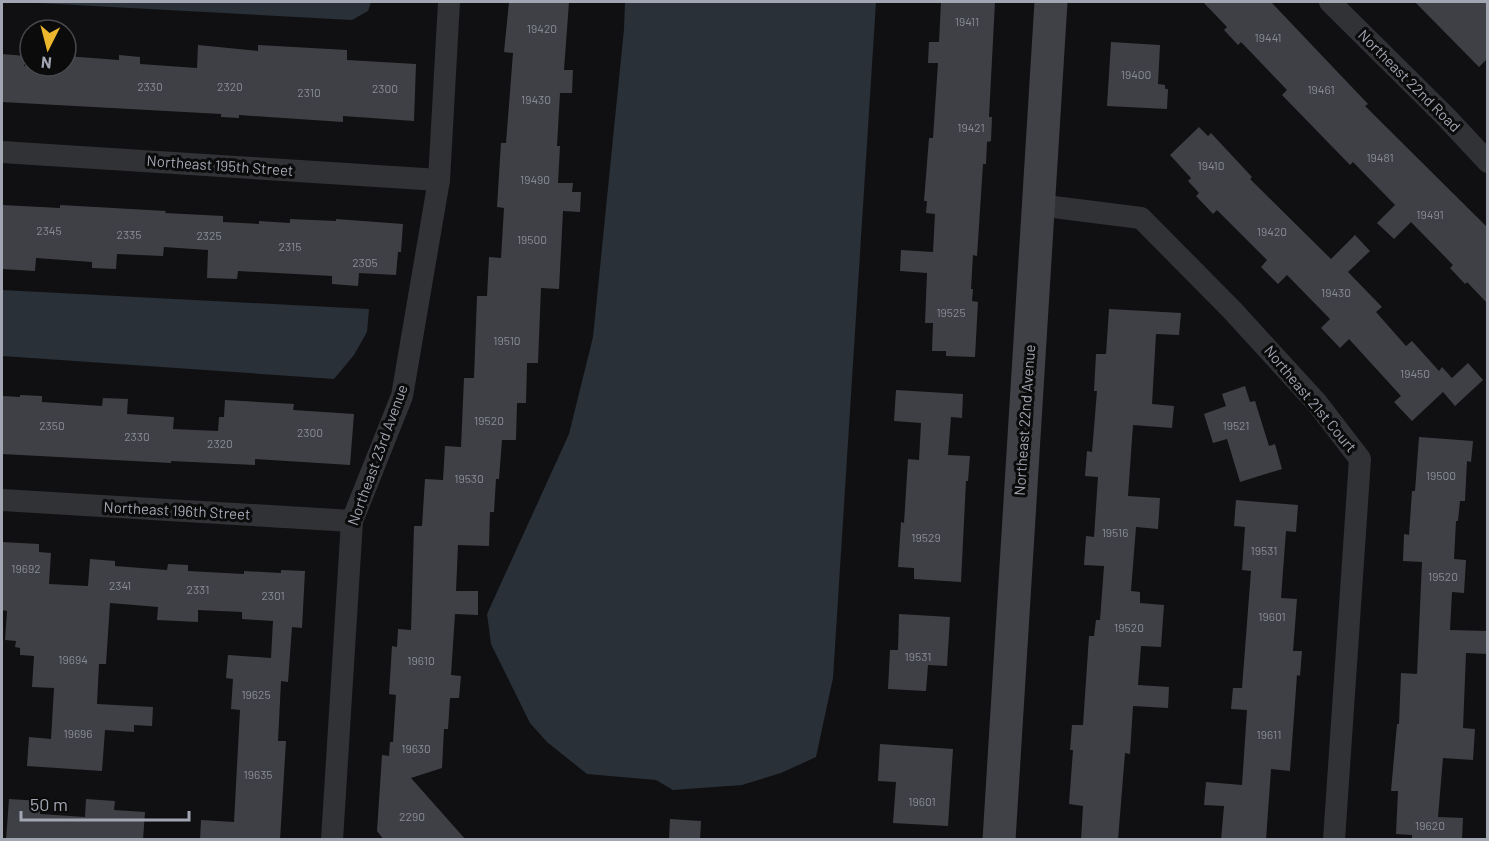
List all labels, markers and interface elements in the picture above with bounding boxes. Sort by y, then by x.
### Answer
house number: 19411 [955,14,979,28]
north arrow [18,18,78,78]
house number: 19420 [527,21,557,35]
street label: Northeast 22nd Road [1355,25,1465,135]
house number: 19441 [1255,30,1281,44]
text: N [40,53,53,73]
house number: 19400 [1121,67,1151,81]
house number: 2330 [137,79,163,93]
house number: 2320 [217,79,243,93]
house number: 2300 [372,81,398,95]
house number: 19461 [1307,82,1335,96]
house number: 2310 [297,85,321,99]
house number: 19430 [521,92,551,106]
house number: 19421 [957,120,985,134]
house number: 19481 [1366,150,1394,164]
street label: Northeast 195th Street [146,151,294,179]
house number: 19410 [1198,158,1224,172]
house number: 19490 [520,172,550,186]
house number: 19491 [1416,207,1444,221]
house number: 2345 [36,223,62,237]
house number: 19420 [1257,224,1287,238]
house number: 2335 [117,227,141,241]
house number: 2325 [196,228,222,242]
house number: 19500 [517,232,547,246]
house number: 2315 [279,239,301,253]
house number: 2305 [352,255,378,269]
house number: 19430 [1321,285,1351,299]
house number: 19525 [936,305,966,319]
house number: 19510 [493,333,521,347]
street label: Northeast 21st Court [1261,341,1361,455]
street label: Northeast 22nd Avenue [1010,344,1038,496]
house number: 19450 [1400,366,1430,380]
street label: Northeast 23rd Avenue [343,382,411,528]
house number: 19520 [474,413,504,427]
house number: 2350 [39,418,65,432]
house number: 19521 [1222,418,1250,432]
house number: 2300 [297,425,323,439]
house number: 2330 [124,429,150,443]
house number: 2320 [207,436,233,450]
house number: 19500 [1426,468,1456,482]
house number: 19530 [454,471,484,485]
street label: Northeast 196th Street [103,497,251,523]
house number: 19516 [1102,525,1128,539]
house number: 19529 [911,530,941,544]
house number: 19531 [1251,543,1277,557]
house number: 19692 [11,561,41,575]
house number: 19520 [1428,569,1458,583]
house number: 2341 [109,578,131,592]
house number: 2331 [187,582,209,596]
house number: 2301 [261,588,285,602]
house number: 19601 [1258,609,1286,623]
house number: 19520 [1114,620,1144,634]
house number: 19531 [905,649,931,663]
house number: 19694 [58,652,88,666]
house number: 19610 [407,653,435,667]
house number: 19625 [241,687,271,701]
house number: 19696 [63,726,93,740]
house number: 19611 [1257,727,1281,741]
house number: 19630 [401,741,431,755]
house number: 19635 [244,767,272,781]
scale bar [21,784,189,822]
text: 50 m [30,793,68,815]
house number: 19601 [908,794,936,808]
house number: 2290 [399,809,425,823]
house number: 19620 [1415,818,1445,832]

